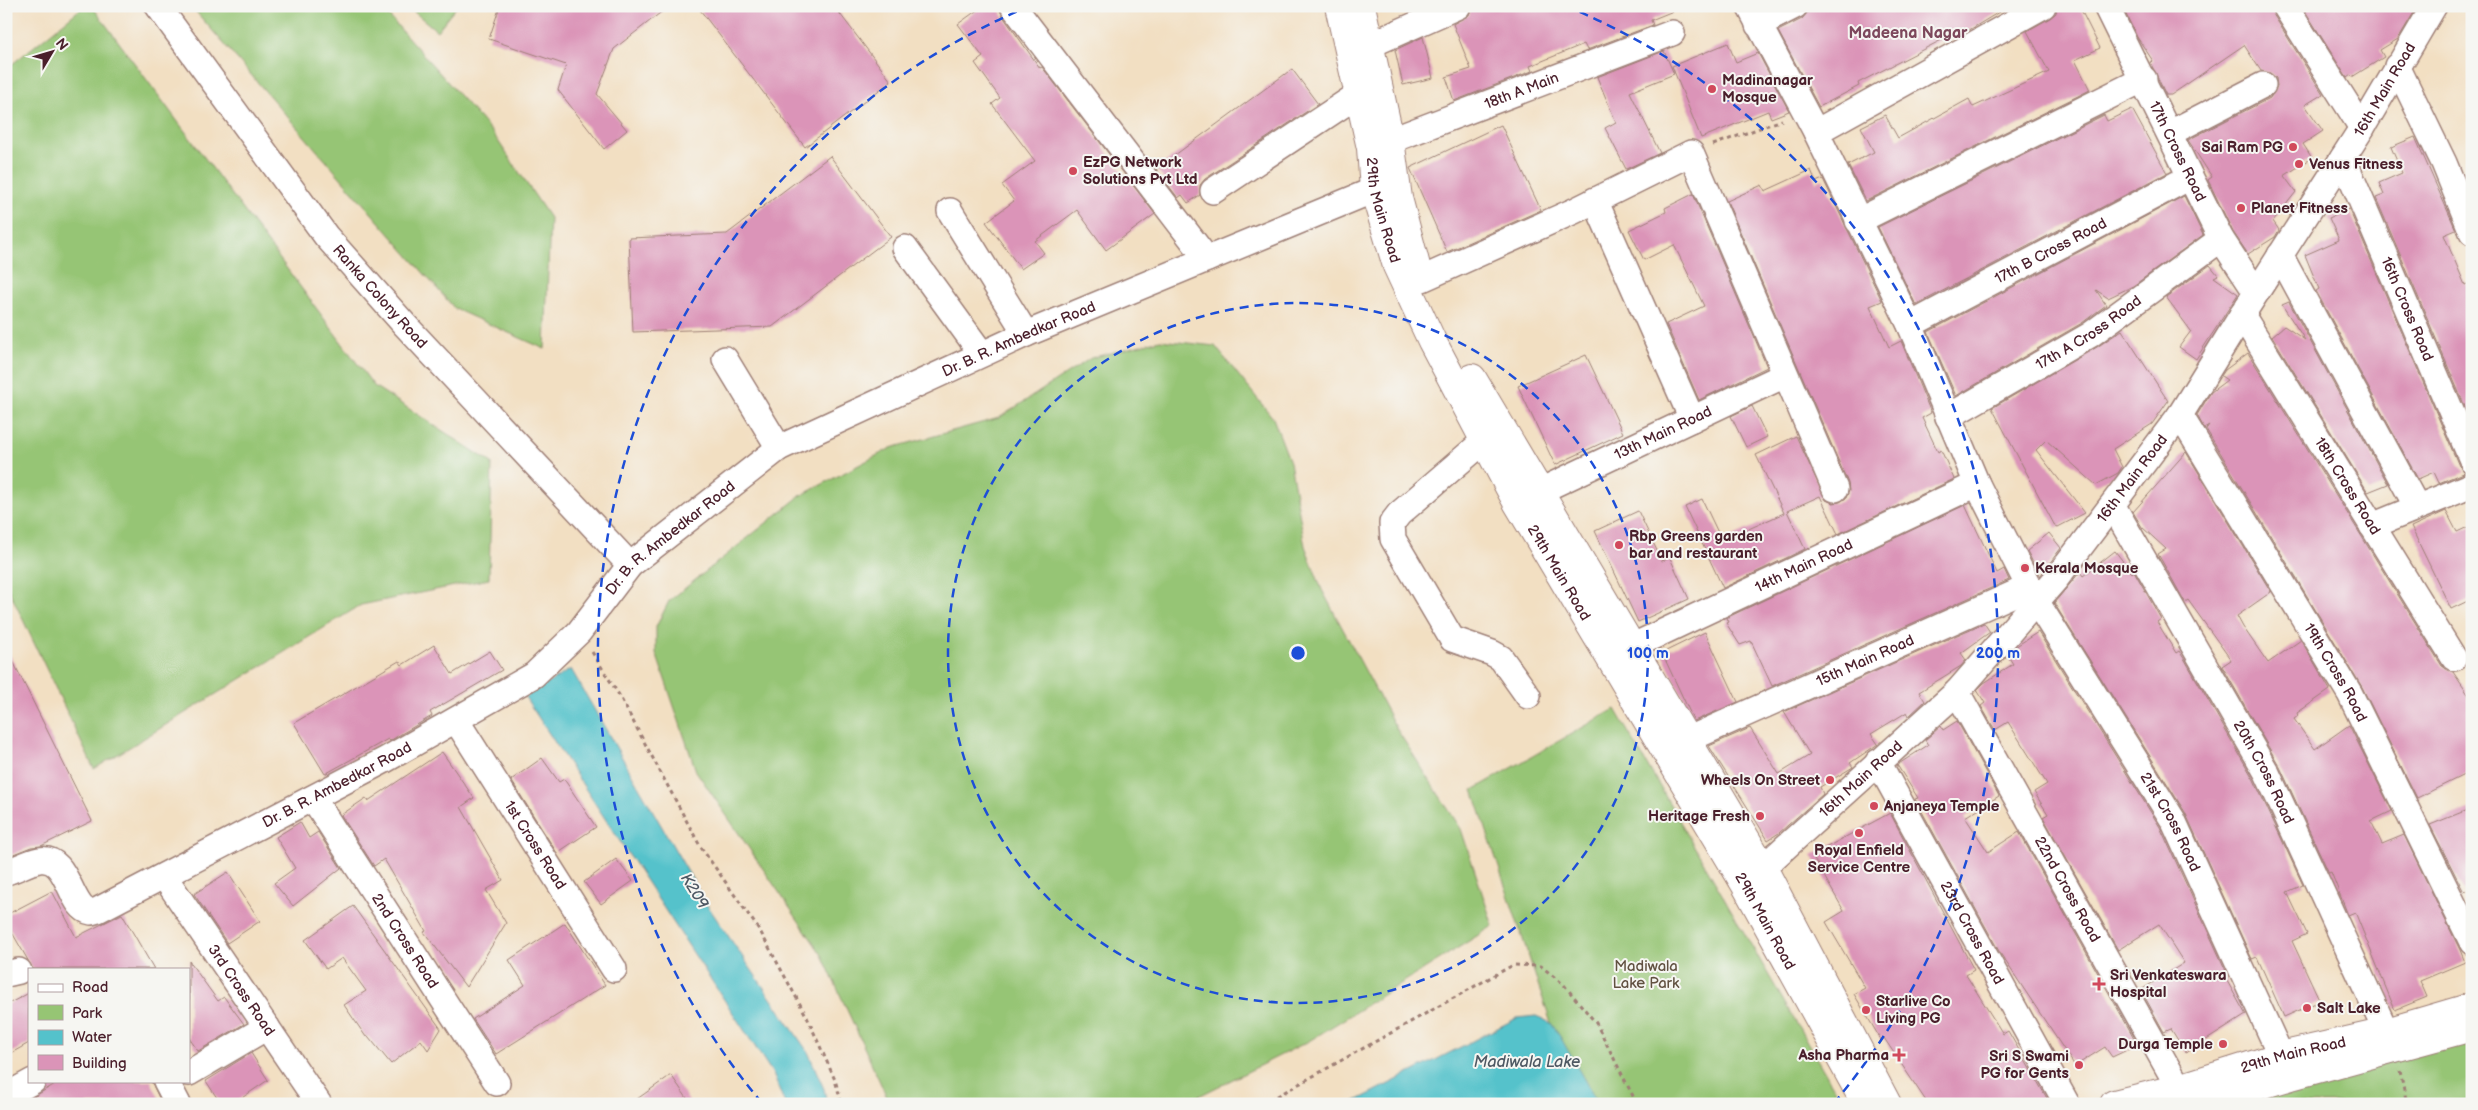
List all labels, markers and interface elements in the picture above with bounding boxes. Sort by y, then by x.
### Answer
district label: Madeena Nagar [1849,24,1968,43]
north arrow [28,28,78,78]
text: N [52,35,72,54]
street label: 16th Main Road [2349,39,2420,140]
street label: 18th A Main [1481,68,1561,113]
place label: Madinanagar Mosque [1722,71,1814,107]
marker: Madinanagar Mosque [1706,83,1718,95]
street label: 17th Cross Road [2145,98,2211,205]
place label: Sai Ram PG [2201,138,2283,157]
marker: Sai Ram PG [2287,141,2299,153]
place label: EzPG Network Solutions Pvt Ltd [1083,153,1198,189]
place label: Venus Fitness [2309,155,2403,174]
street label: 29th Main Road [1362,157,1405,265]
marker: Venus Fitness [2293,158,2305,170]
marker: EzPG Network Solutions Pvt Ltd [1067,165,1079,177]
place label: Planet Fitness [2251,199,2348,218]
marker: Planet Fitness [2235,202,2247,214]
street label: 17th B Cross Road [1991,213,2110,288]
street label: Ranka Colony Road [329,241,432,352]
street label: 16th Cross Road [2377,254,2438,364]
street label: 17th A Cross Road [2032,291,2145,374]
street label: Dr. B. R. Ambedkar Road [939,297,1098,381]
street label: 13th Main Road [1611,402,1715,464]
street label: 16th Main Road [2093,431,2171,526]
street label: 18th Cross Road [2310,434,2385,538]
street label: Dr. B. R. Ambedkar Road [601,477,739,599]
street label: 29th Main Road [1523,521,1595,624]
place label: Rbp Greens garden bar and restaurant [1629,527,1763,563]
street label: 14th Main Road [1752,534,1856,597]
marker: Rbp Greens garden bar and restaurant [1613,539,1625,551]
place label: Kerala Mosque [2035,559,2139,578]
marker: Kerala Mosque [2019,562,2031,574]
street label: 19th Cross Road [2300,620,2372,725]
street label: 15th Main Road [1813,630,1917,691]
centre of rings [1289,644,1307,662]
text: 100 m [1627,644,1669,663]
text: 200 m [1976,644,2020,663]
street label: 20th Cross Road [2229,717,2299,827]
street label: Dr. B. R. Ambedkar Road [259,737,415,832]
street label: 16th Main Road [1815,737,1906,822]
street label: 21st Cross Road [2136,769,2205,874]
place label: Wheels On Street [1701,771,1820,790]
marker: Wheels On Street [1824,774,1836,786]
street label: 1st Cross Road [500,797,571,893]
place label: Anjaneya Temple [1883,797,2000,816]
marker: Anjaneya Temple [1868,800,1880,812]
place label: Heritage Fresh [1648,807,1750,826]
marker: Heritage Fresh [1754,810,1766,822]
marker: Royal Enfield Service Centre [1853,827,1865,839]
street label: 22nd Cross Road [2030,833,2105,945]
place label: Royal Enfield Service Centre [1808,841,1911,877]
street label: 29th Main Road [1731,869,1800,973]
water label: K209 [676,870,713,913]
street label: 23rd Cross Road [1936,878,2008,988]
street label: 2nd Cross Road [368,890,443,992]
street label: 3rd Cross Road [204,941,279,1040]
park label: Madiwala Lake Park [1613,957,1680,993]
place label: Sri Venkateswara Hospital [2110,966,2227,1002]
legend [28,968,190,1082]
marker: Sri Venkateswara Hospital [2092,977,2106,991]
text: Road [72,978,108,997]
place label: Starlive Co Living PG [1876,992,1951,1028]
place label: Salt Lake [2317,999,2381,1018]
marker: Salt Lake [2301,1002,2313,1014]
text: Park [72,1004,103,1023]
marker: Starlive Co Living PG [1860,1004,1872,1016]
text: Water [72,1028,112,1047]
street label: 29th Main Road [2238,1032,2348,1078]
place label: Durga Temple [2118,1035,2213,1054]
marker: Durga Temple [2217,1038,2229,1050]
place label: Asha Pharma [1798,1046,1889,1065]
place label: Sri S Swami PG for Gents [1980,1047,2069,1083]
marker: Asha Pharma [1893,1049,1905,1061]
water label: Madiwala Lake [1474,1053,1580,1072]
text: Building [72,1054,127,1073]
marker: Sri S Swami PG for Gents [2073,1059,2085,1071]

